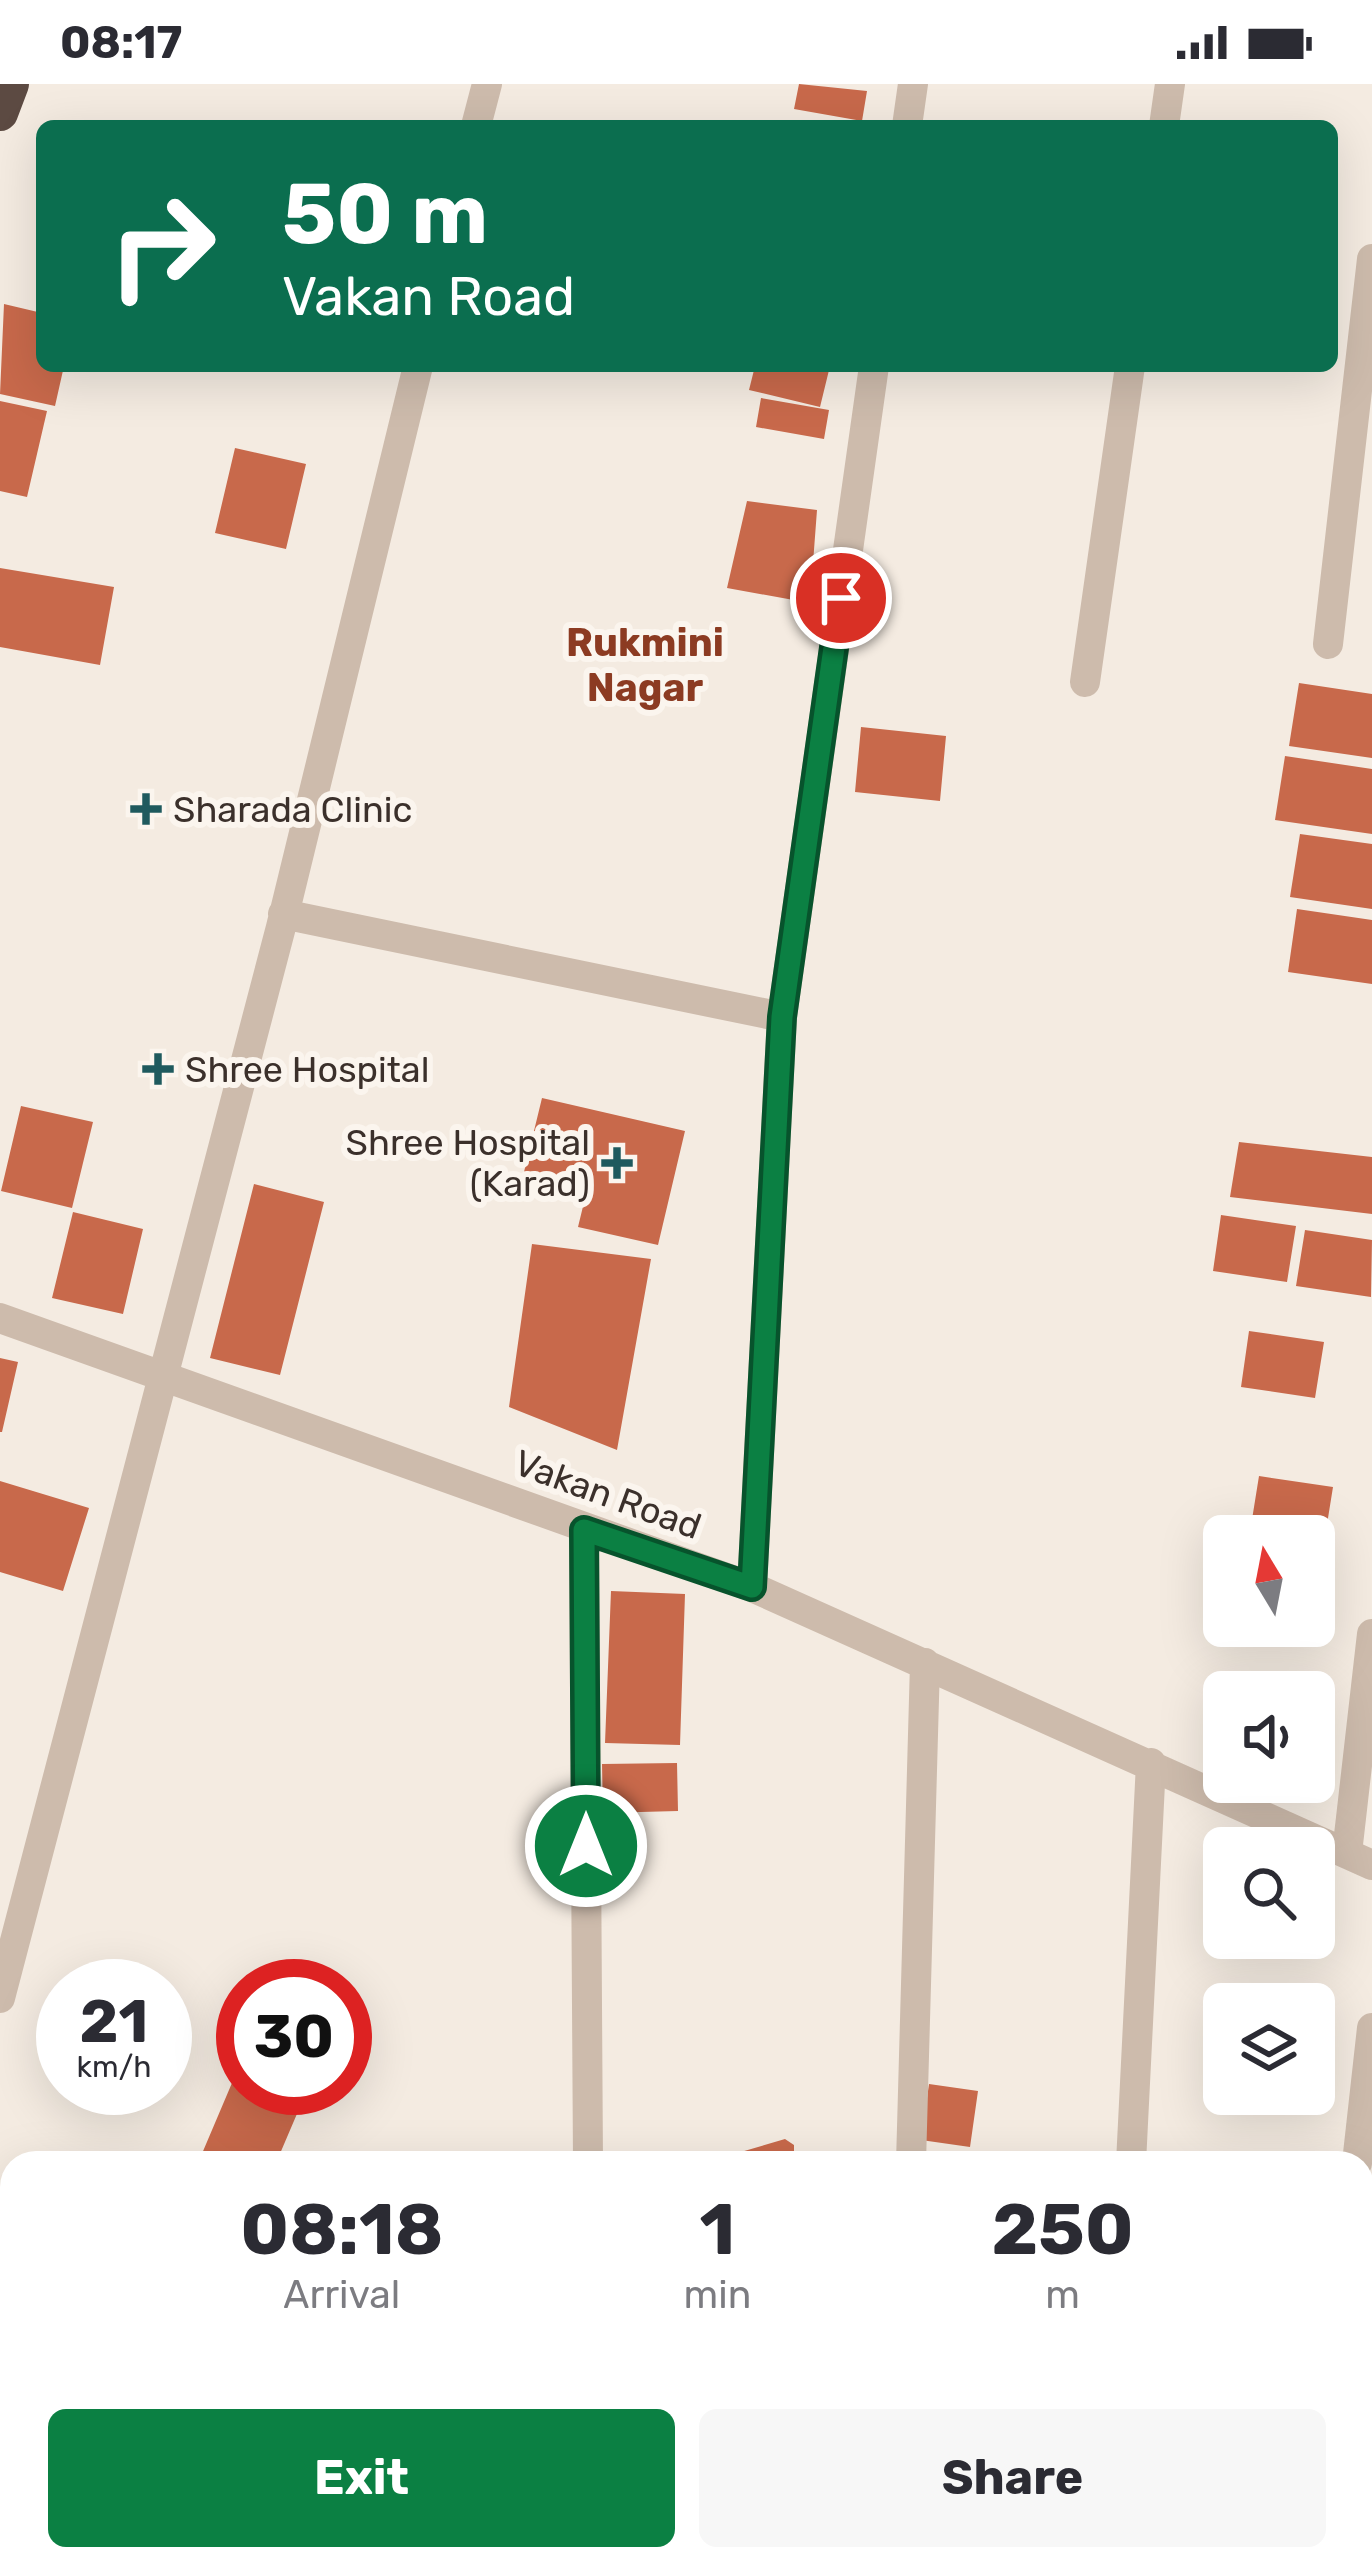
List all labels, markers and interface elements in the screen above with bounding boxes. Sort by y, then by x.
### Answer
text: 08:17 [60,16,182,69]
text: 50 m [282,164,488,264]
icon: right [84,168,240,324]
text: Vakan Road [282,265,575,329]
pin [790,547,892,649]
icon: arrive [808,565,874,631]
district label: Rukmini Nagar [566,620,724,711]
place label: Sharada Clinic [173,788,412,831]
marker: Sharada Clinic [130,793,162,825]
place label: Shree Hospital [185,1048,429,1091]
marker: Shree Hospital [142,1053,174,1085]
place label: Shree Hospital (Karad) [346,1121,590,1205]
marker: Shree Hospital (Karad) [601,1147,633,1179]
street label: Vakan Road [509,1441,707,1548]
north arrow [1203,1515,1335,1647]
map controls [1203,1515,1335,2115]
button: sound [1203,1671,1335,1803]
position arrow [523,1783,649,1909]
button: search [1203,1827,1335,1959]
speed limit sign: 30 [216,1959,372,2115]
button: layers [1203,1983,1335,2115]
text: 21 [80,1986,148,2057]
text: km/h [77,2049,151,2085]
text: 08:18 [240,2187,443,2272]
text: 1 [700,2187,735,2272]
text: 250 [992,2187,1134,2272]
text: Arrival [283,2272,400,2318]
text: min [684,2272,751,2318]
text: m [1045,2272,1080,2318]
button: Exit [48,2409,675,2547]
button: Share [699,2409,1326,2547]

